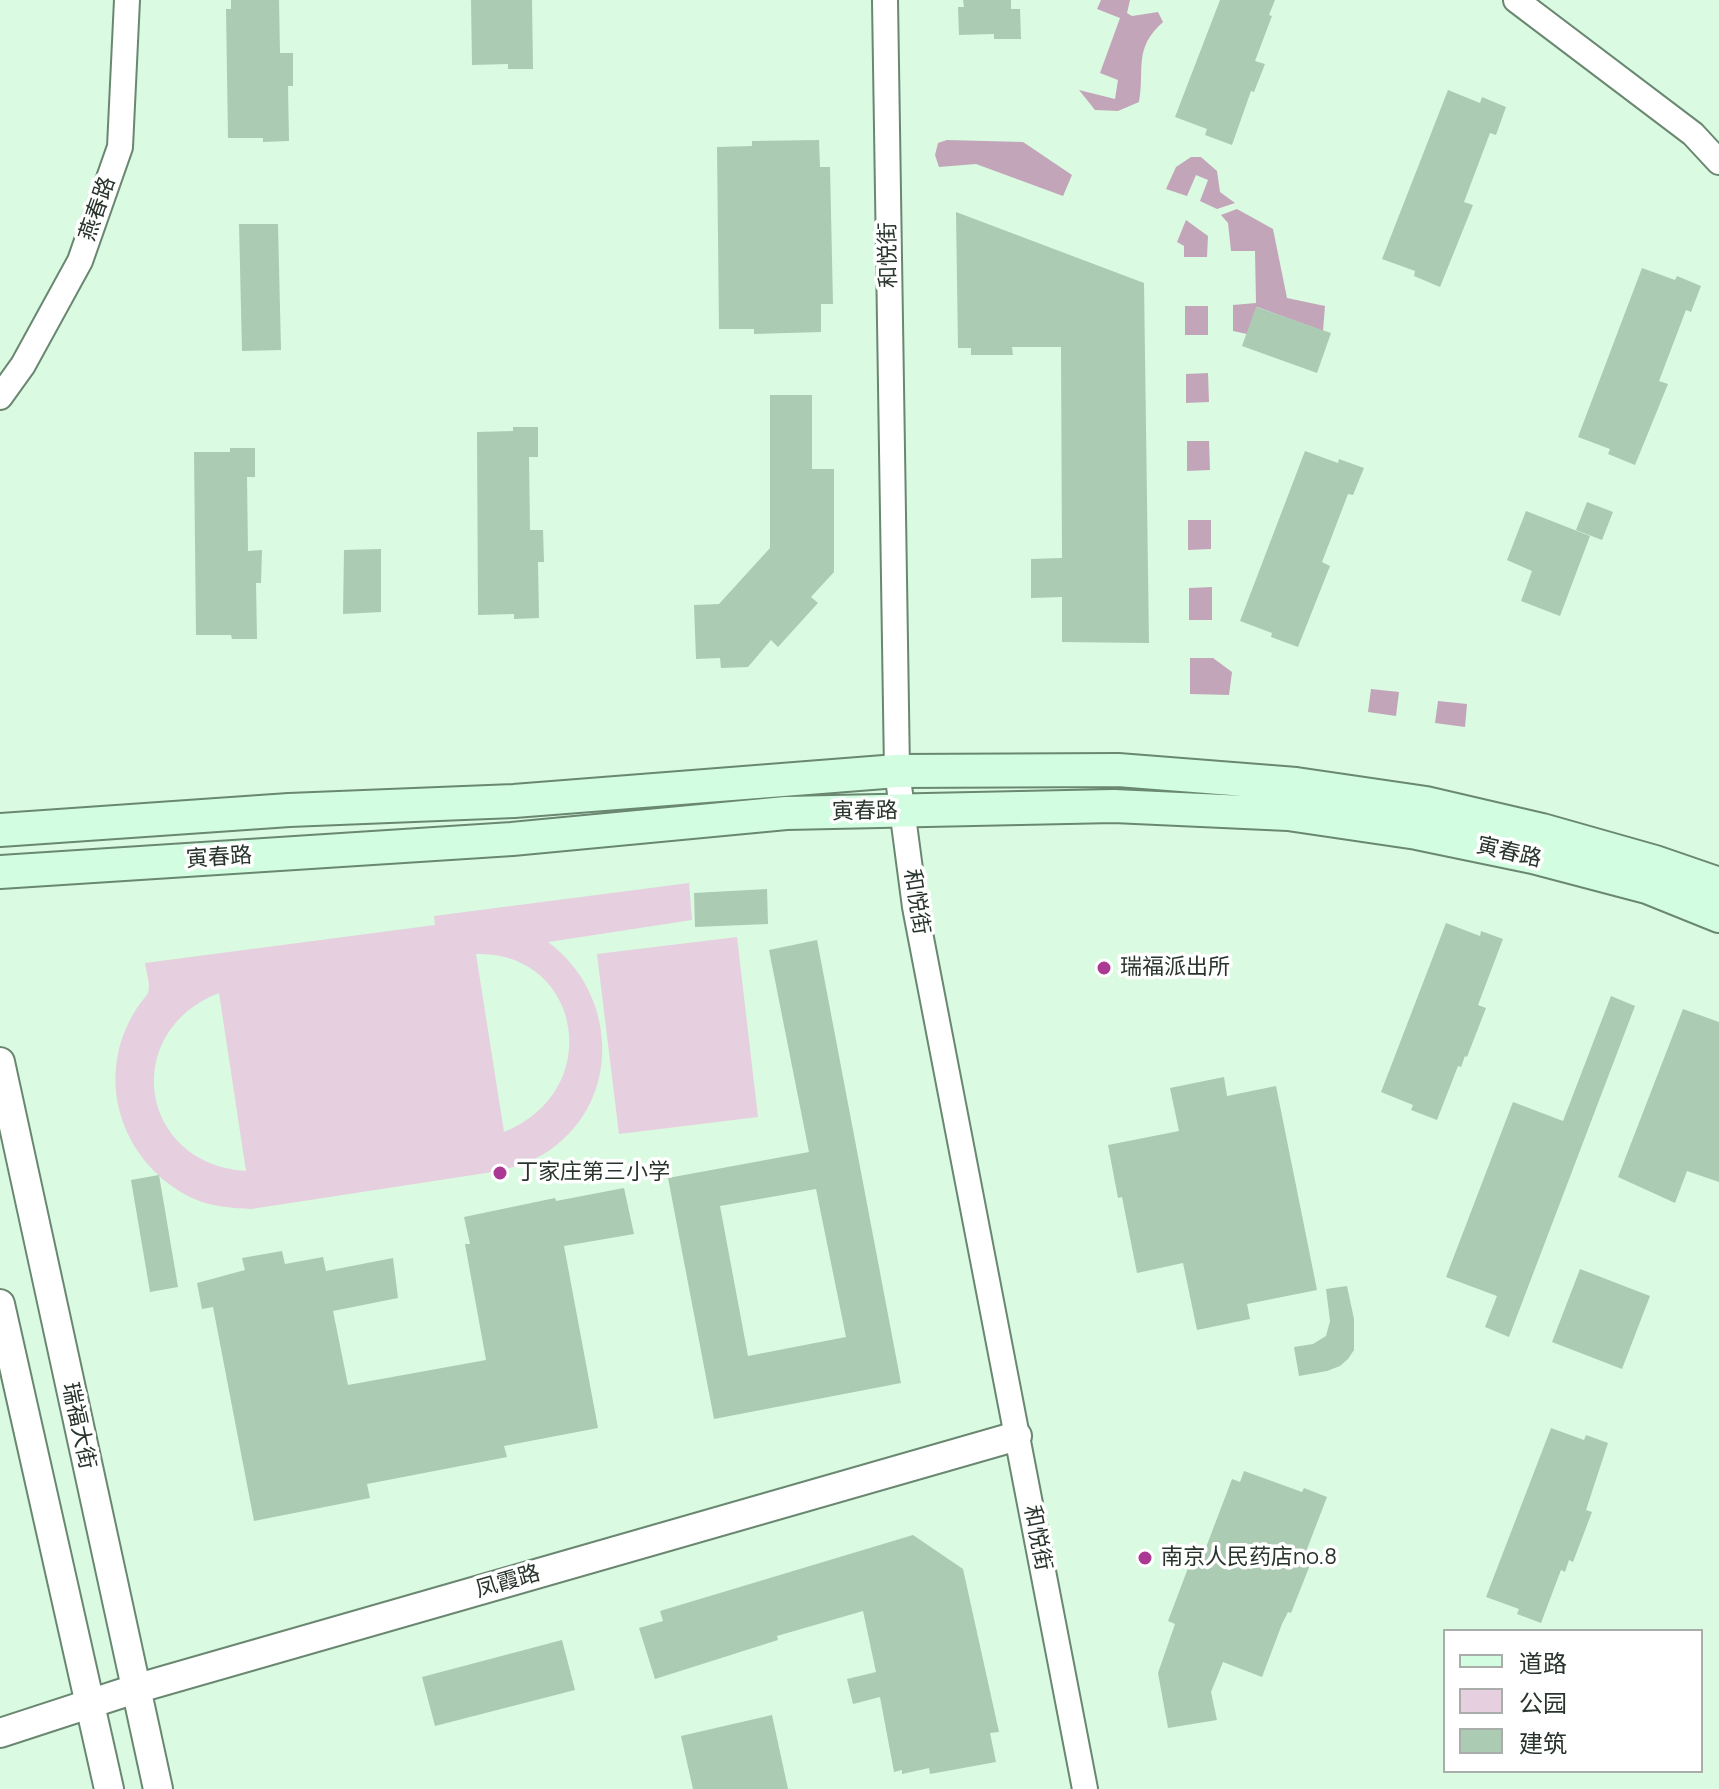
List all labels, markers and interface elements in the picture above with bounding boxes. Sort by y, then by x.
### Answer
street label: 燕春路 [75,174,121,244]
street label: 和悦街 [875,222,903,288]
street label: 寅春路 [832,798,898,826]
street label: 寅春路 [1474,833,1544,873]
street label: 寅春路 [185,843,253,873]
street label: 和悦街 [898,867,934,937]
place label: 瑞福派出所 [1120,955,1230,981]
marker: 瑞福派出所 [1095,959,1113,977]
place label: 丁家庄第三小学 [516,1160,670,1186]
marker: 丁家庄第三小学 [491,1164,509,1182]
street label: 瑞福大街 [56,1380,100,1472]
street label: 和悦街 [1018,1503,1056,1573]
place label: 南京人民药店no.8 [1161,1545,1337,1571]
marker: 南京人民药店no.8 [1136,1549,1154,1567]
street label: 凤霞路 [473,1560,543,1604]
legend [1443,1629,1703,1773]
text: 道路 [1519,1646,1567,1679]
text: 公园 [1519,1686,1567,1719]
text: 建筑 [1519,1726,1567,1759]

